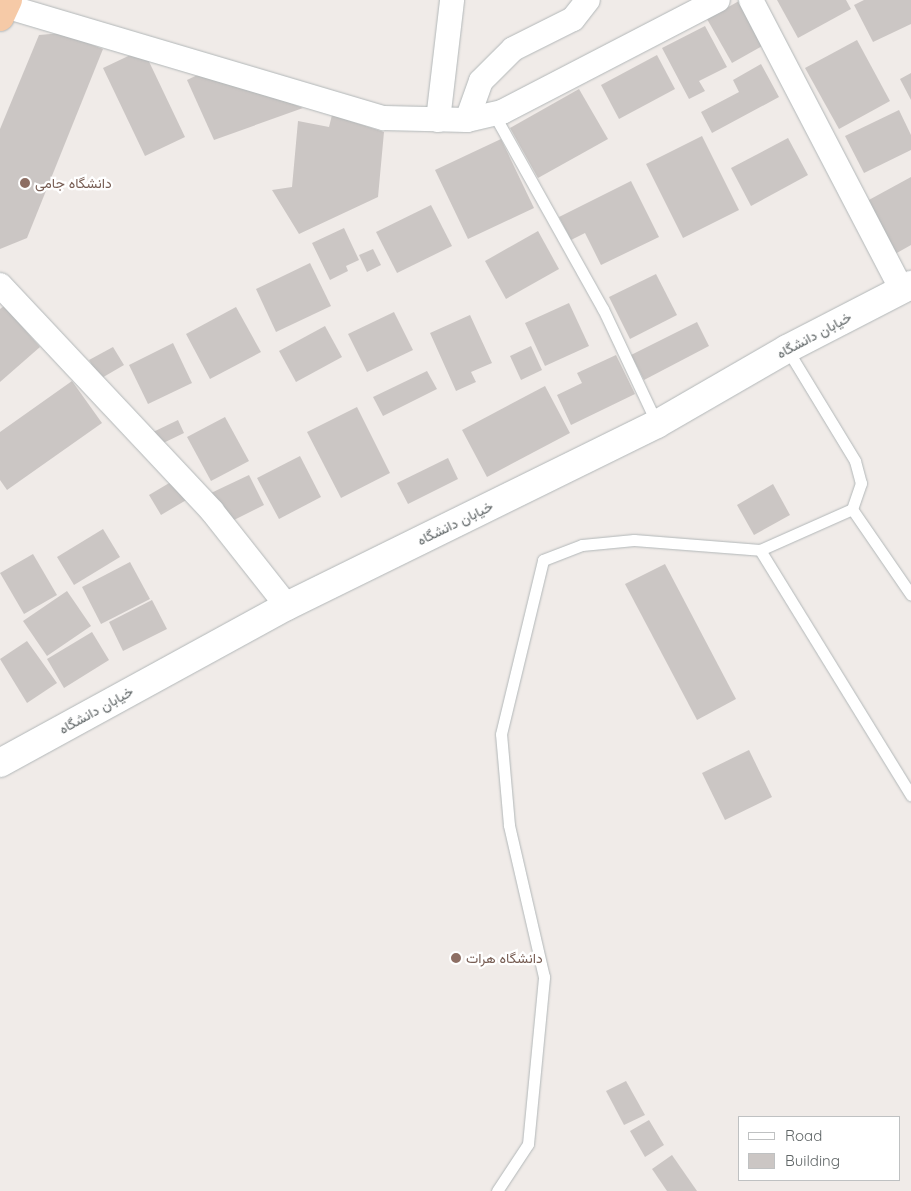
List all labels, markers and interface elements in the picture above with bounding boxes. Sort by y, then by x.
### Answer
place label: دانشگاه جامی [35,175,112,191]
marker: دانشگاه جامی [19,177,31,189]
street label: خیابان دانشگاه [774,308,854,362]
street label: خیابان دانشگاه [414,497,496,549]
street label: خیابان دانشگاه [56,683,136,737]
place label: دانشگاه هرات [466,950,543,966]
marker: دانشگاه هرات [450,952,462,964]
legend [738,1116,901,1181]
text: Road [785,1126,822,1145]
text: Building [785,1151,840,1170]

